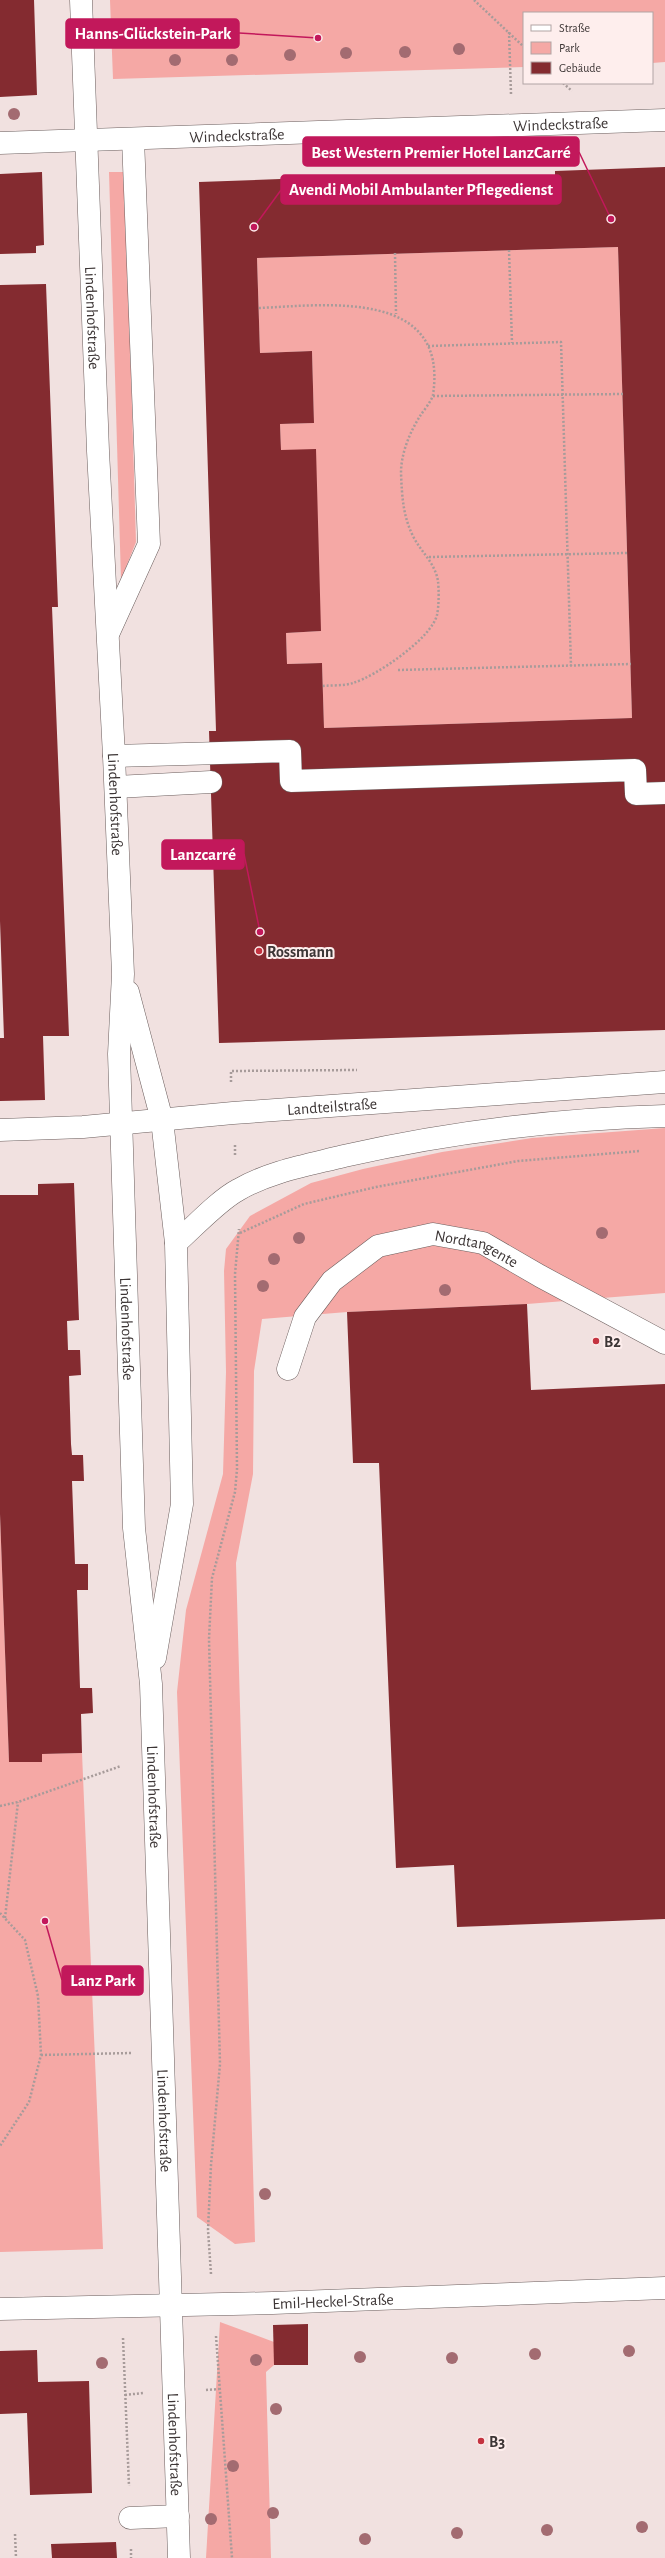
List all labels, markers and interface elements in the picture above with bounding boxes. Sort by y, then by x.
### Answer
legend [523,12,653,84]
callout: Hanns-Glückstein-Park [66,19,239,48]
text: Straße [559,22,590,34]
text: Hanns-Glückstein-Park [75,25,232,42]
text: Park [559,42,580,54]
text: Gebäude [559,62,601,74]
street label: Windeckstraße [513,115,609,134]
street label: Windeckstraße [189,126,285,145]
callout: Best Western Premier Hotel LanzCarré [303,137,579,166]
text: Best Western Premier Hotel LanzCarré [311,144,571,161]
callout: Avendi Mobil Ambulanter Pflegedienst [281,175,561,204]
text: Avendi Mobil Ambulanter Pflegedienst [289,181,553,198]
street label: Lindenhofstraße [82,266,102,370]
street label: Lindenhofstraße [105,752,125,856]
callout: Lanzcarré [162,840,244,869]
text: Lanzcarré [170,846,236,863]
place label: Rossmann [267,944,333,960]
marker: Rossmann [254,946,264,956]
street label: Landteilstraße [287,1096,378,1118]
street label: Nordtangente [434,1227,521,1271]
street label: Lindenhofstraße [117,1277,136,1381]
place label: B2 [604,1334,621,1350]
marker: B2 [591,1336,601,1346]
street label: Lindenhofstraße [144,1745,163,1849]
callout: Lanz Park [62,1966,143,1995]
text: Lanz Park [70,1972,136,1989]
street label: Lindenhofstraße [154,2069,174,2172]
street label: Emil-Heckel-Straße [272,2291,394,2312]
street label: Lindenhofstraße [165,2393,184,2496]
place label: B3 [489,2434,505,2450]
marker: B3 [476,2436,486,2446]

